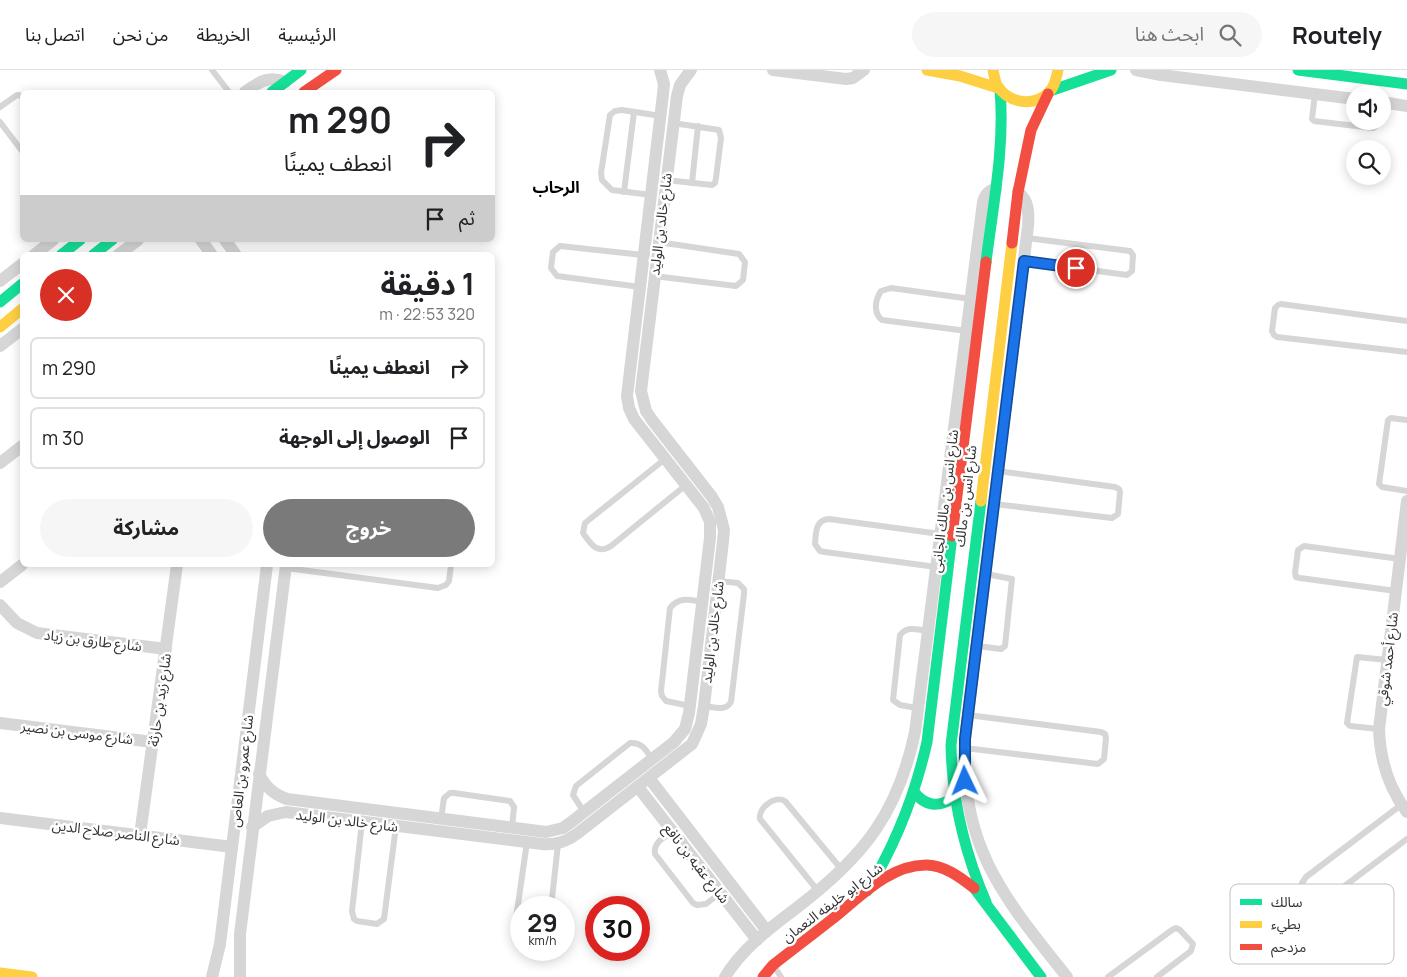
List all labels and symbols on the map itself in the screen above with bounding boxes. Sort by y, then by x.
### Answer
street label: شارع خالد بن الوليد [644,172,678,277]
district label: الرحاب [532,176,580,198]
pin [1055,247,1097,289]
street label: شارع انس بن مالك الجانبى [926,428,964,574]
street label: شارع انس بن مالك [949,444,983,548]
street label: شارع خالد بن الوليد [696,580,730,685]
street label: شارع أحمد شوقي [1372,611,1404,707]
street label: شارع طارق بن زياد [43,625,143,657]
street label: شارع زيد بن حارثة [143,652,177,748]
street label: شارع عمرو بن العاص [225,714,259,829]
street label: شارع موسى بن نصير [19,716,134,750]
position arrow [938,754,990,806]
street label: شارع خالد بن الوليد [294,804,399,838]
street label: شارع الناصر صلاح الدين [51,815,181,851]
street label: شارع عقبه بن نافع [658,819,734,908]
street label: شارع ابو خليفه النعمان [778,858,888,948]
legend [1230,884,1394,964]
text: سالك [1271,892,1303,911]
speed limit sign: 30 [585,896,650,961]
text: بطيء [1271,914,1301,935]
text: مزدحم [1271,937,1306,958]

